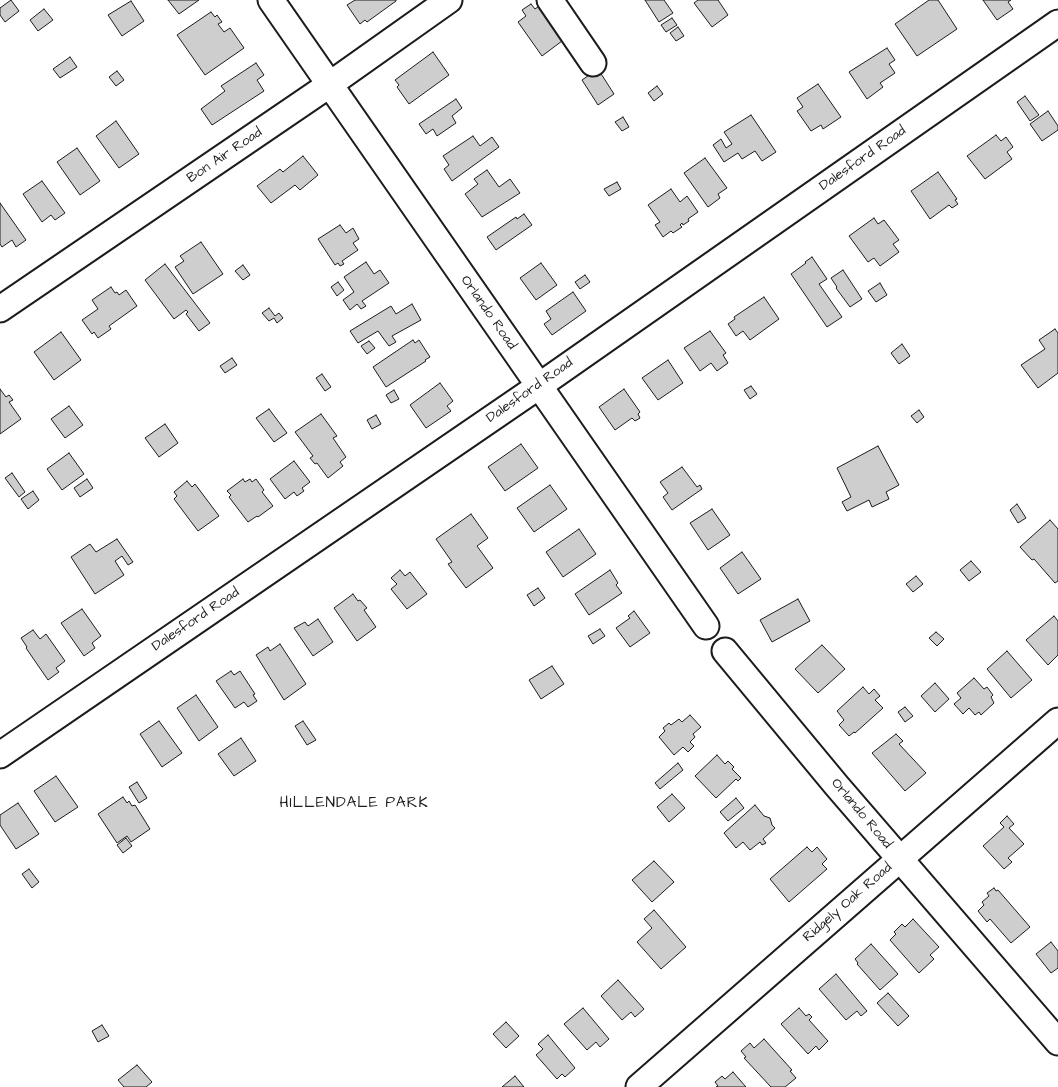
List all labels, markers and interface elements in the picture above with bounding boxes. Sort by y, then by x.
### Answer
street label: Dalesford Road [816,123,910,195]
street label: Bon Air Road [184,125,266,187]
street label: Orlando Road [456,273,520,353]
street label: Dalesford Road [483,355,577,427]
street label: Dalesford Road [149,585,243,655]
street label: Orlando Road [827,776,895,852]
district label: HILLENDALE PARK [278,795,430,813]
street label: Ridgely Oak Road [800,860,896,946]

